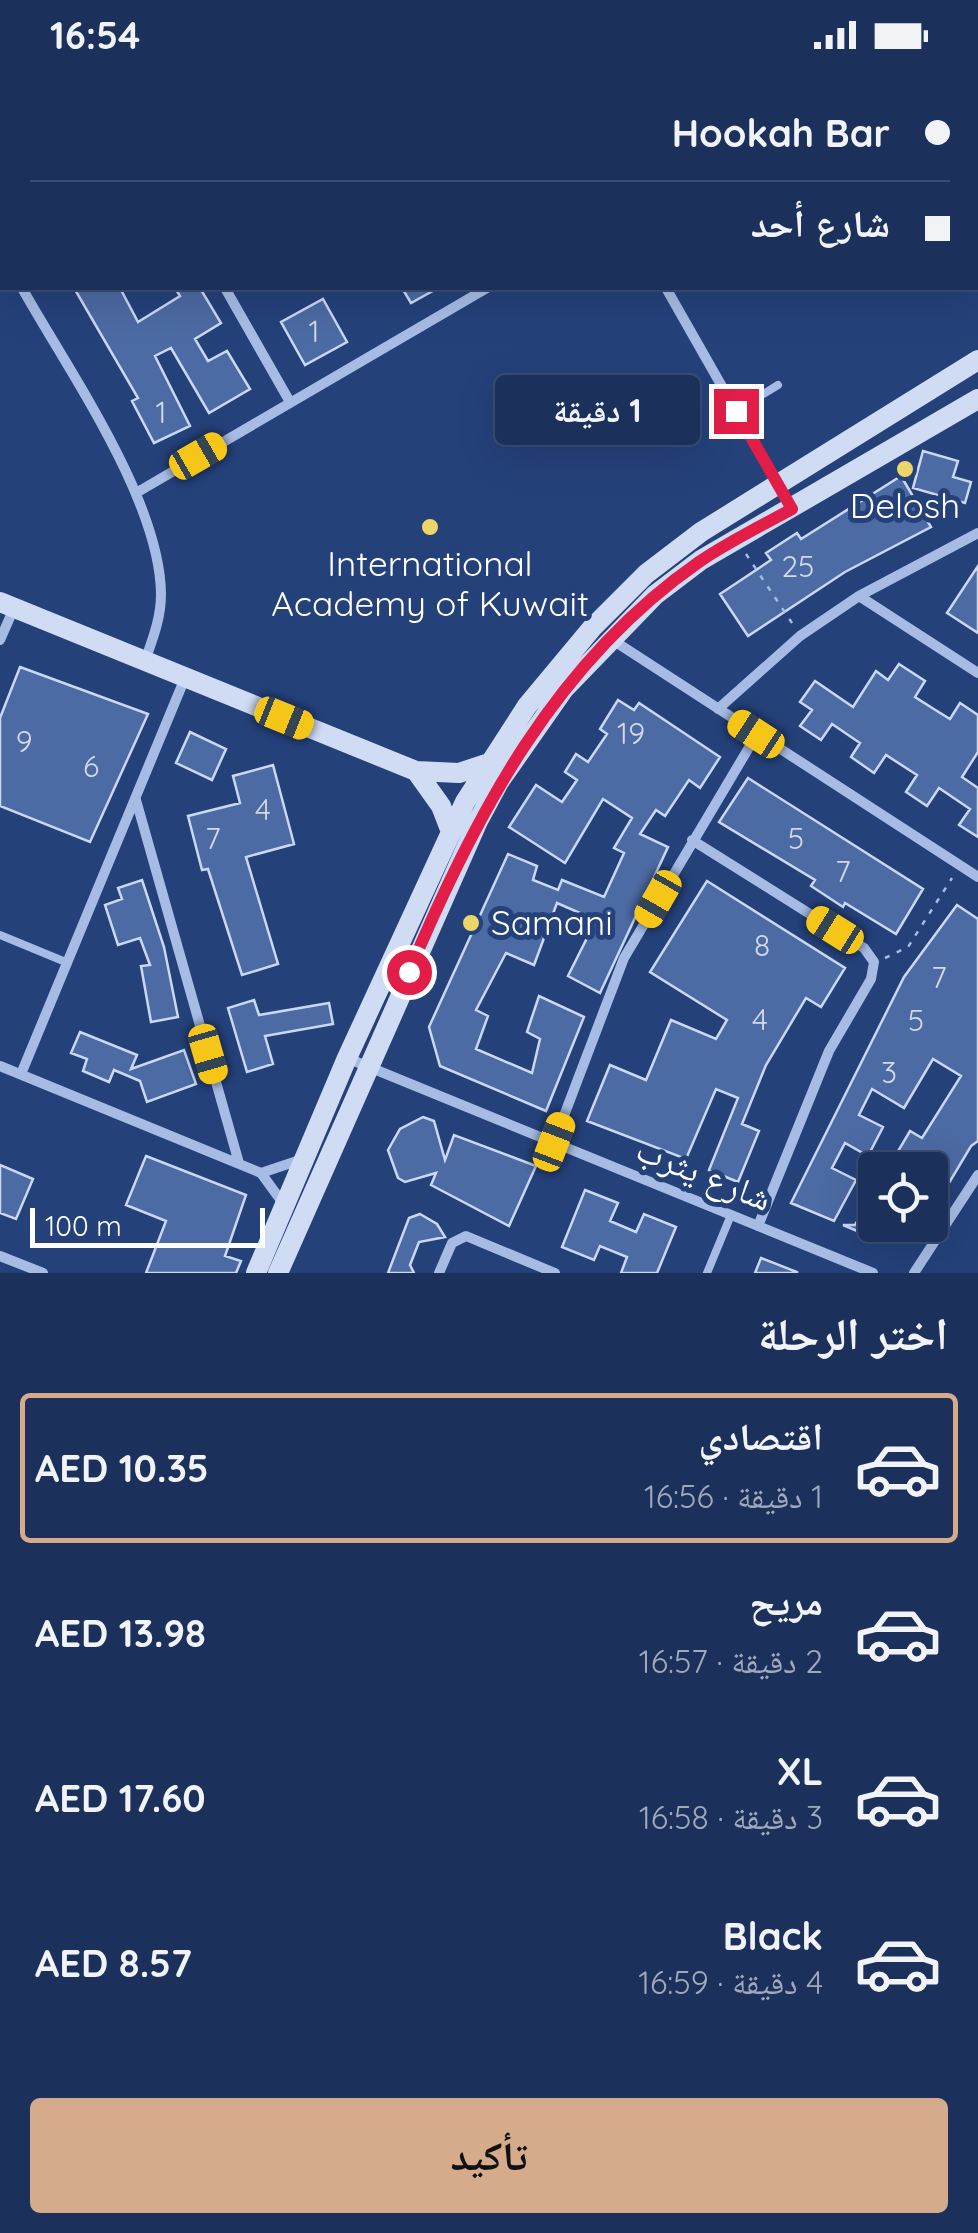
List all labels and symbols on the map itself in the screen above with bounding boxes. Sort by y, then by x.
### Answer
house number: 1 [308,312,320,350]
callout: 1 دقيقة [496,376,701,446]
route end [714,389,759,434]
house number: 1 [155,393,167,431]
car [165,428,231,484]
marker: Delosh [894,458,916,480]
place label: Delosh [850,483,960,527]
marker: International Academy of Kuwait [419,516,441,538]
place label: International Academy of Kuwait [271,541,589,625]
house number: 25 [782,547,814,585]
car [251,693,317,743]
car [723,705,789,763]
house number: 19 [617,714,645,752]
house number: 9 [16,722,32,760]
house number: 6 [83,747,99,785]
house number: 4 [255,790,271,828]
house number: 7 [205,819,221,857]
house number: 5 [788,819,804,857]
house number: 7 [835,852,851,890]
car [630,866,686,932]
place label: Samani [491,900,613,944]
car [802,901,868,959]
marker: Samani [460,912,482,934]
house number: 8 [754,926,770,964]
route start [387,950,432,995]
house number: 7 [931,958,947,996]
house number: 4 [752,1000,768,1038]
house number: 5 [908,1001,924,1039]
car [185,1021,231,1087]
house number: 3 [881,1053,897,1091]
car [529,1109,579,1175]
street label: شارع يثرب [630,1126,778,1221]
scale bar [30,1203,265,1248]

